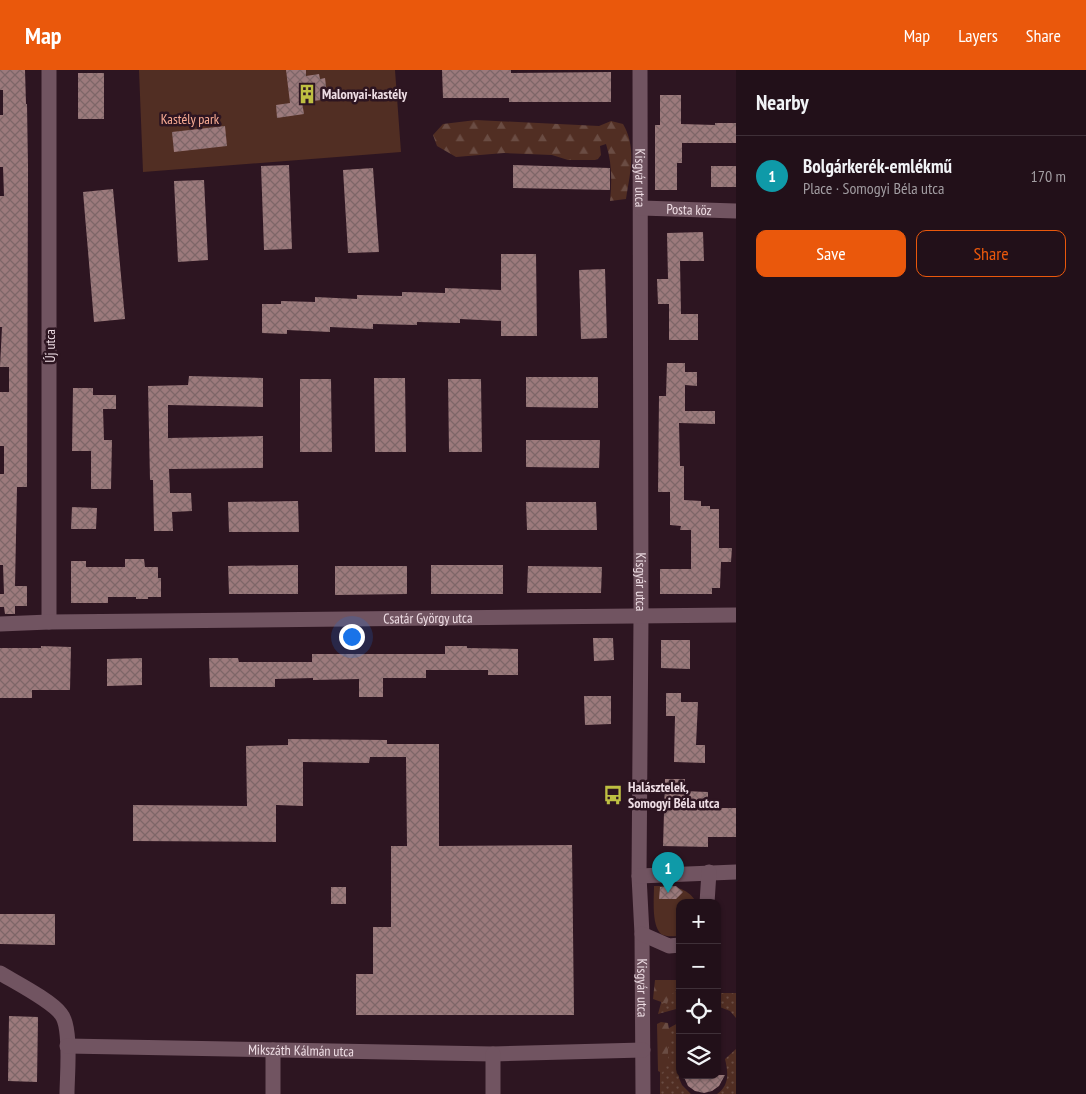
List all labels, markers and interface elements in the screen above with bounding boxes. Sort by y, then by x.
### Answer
text: Map [25,20,62,51]
text: Map [904,24,930,47]
text: Layers [958,24,998,47]
text: Share [1026,24,1061,47]
building icon: Malonyai-kastély [296,83,318,105]
place label: Malonyai-kastély [322,85,408,103]
text: Nearby [756,89,809,116]
park label: Kastély park [161,110,220,128]
street label: Kisgyár utca [631,149,649,207]
text: Bolgárkerék-emlékmű [803,154,952,178]
text: 1 [768,166,776,186]
text: 170 m [1031,166,1066,186]
text: Place · Somogyi Béla utca [803,178,944,198]
street label: Posta köz [666,200,712,219]
button: Save [756,230,906,277]
button: Share [916,230,1066,277]
street label: Új utca [41,329,59,363]
street label: Kisgyár utca [632,553,650,611]
street label: Csatár György utca [383,609,473,628]
your location [339,624,365,650]
place label: Halásztelek, Somogyi Béla utca [628,778,720,812]
bus stop icon: Halásztelek, Somogyi Béla utca [602,784,624,806]
pin: 1 [652,852,684,893]
map controls [676,899,721,1079]
button: + [676,899,721,944]
button: − [676,944,721,989]
street label: Kisgyár utca [633,958,652,1017]
button: locate [676,989,721,1034]
button: layers [676,1034,721,1079]
street label: Mikszáth Kálmán utca [248,1040,354,1060]

